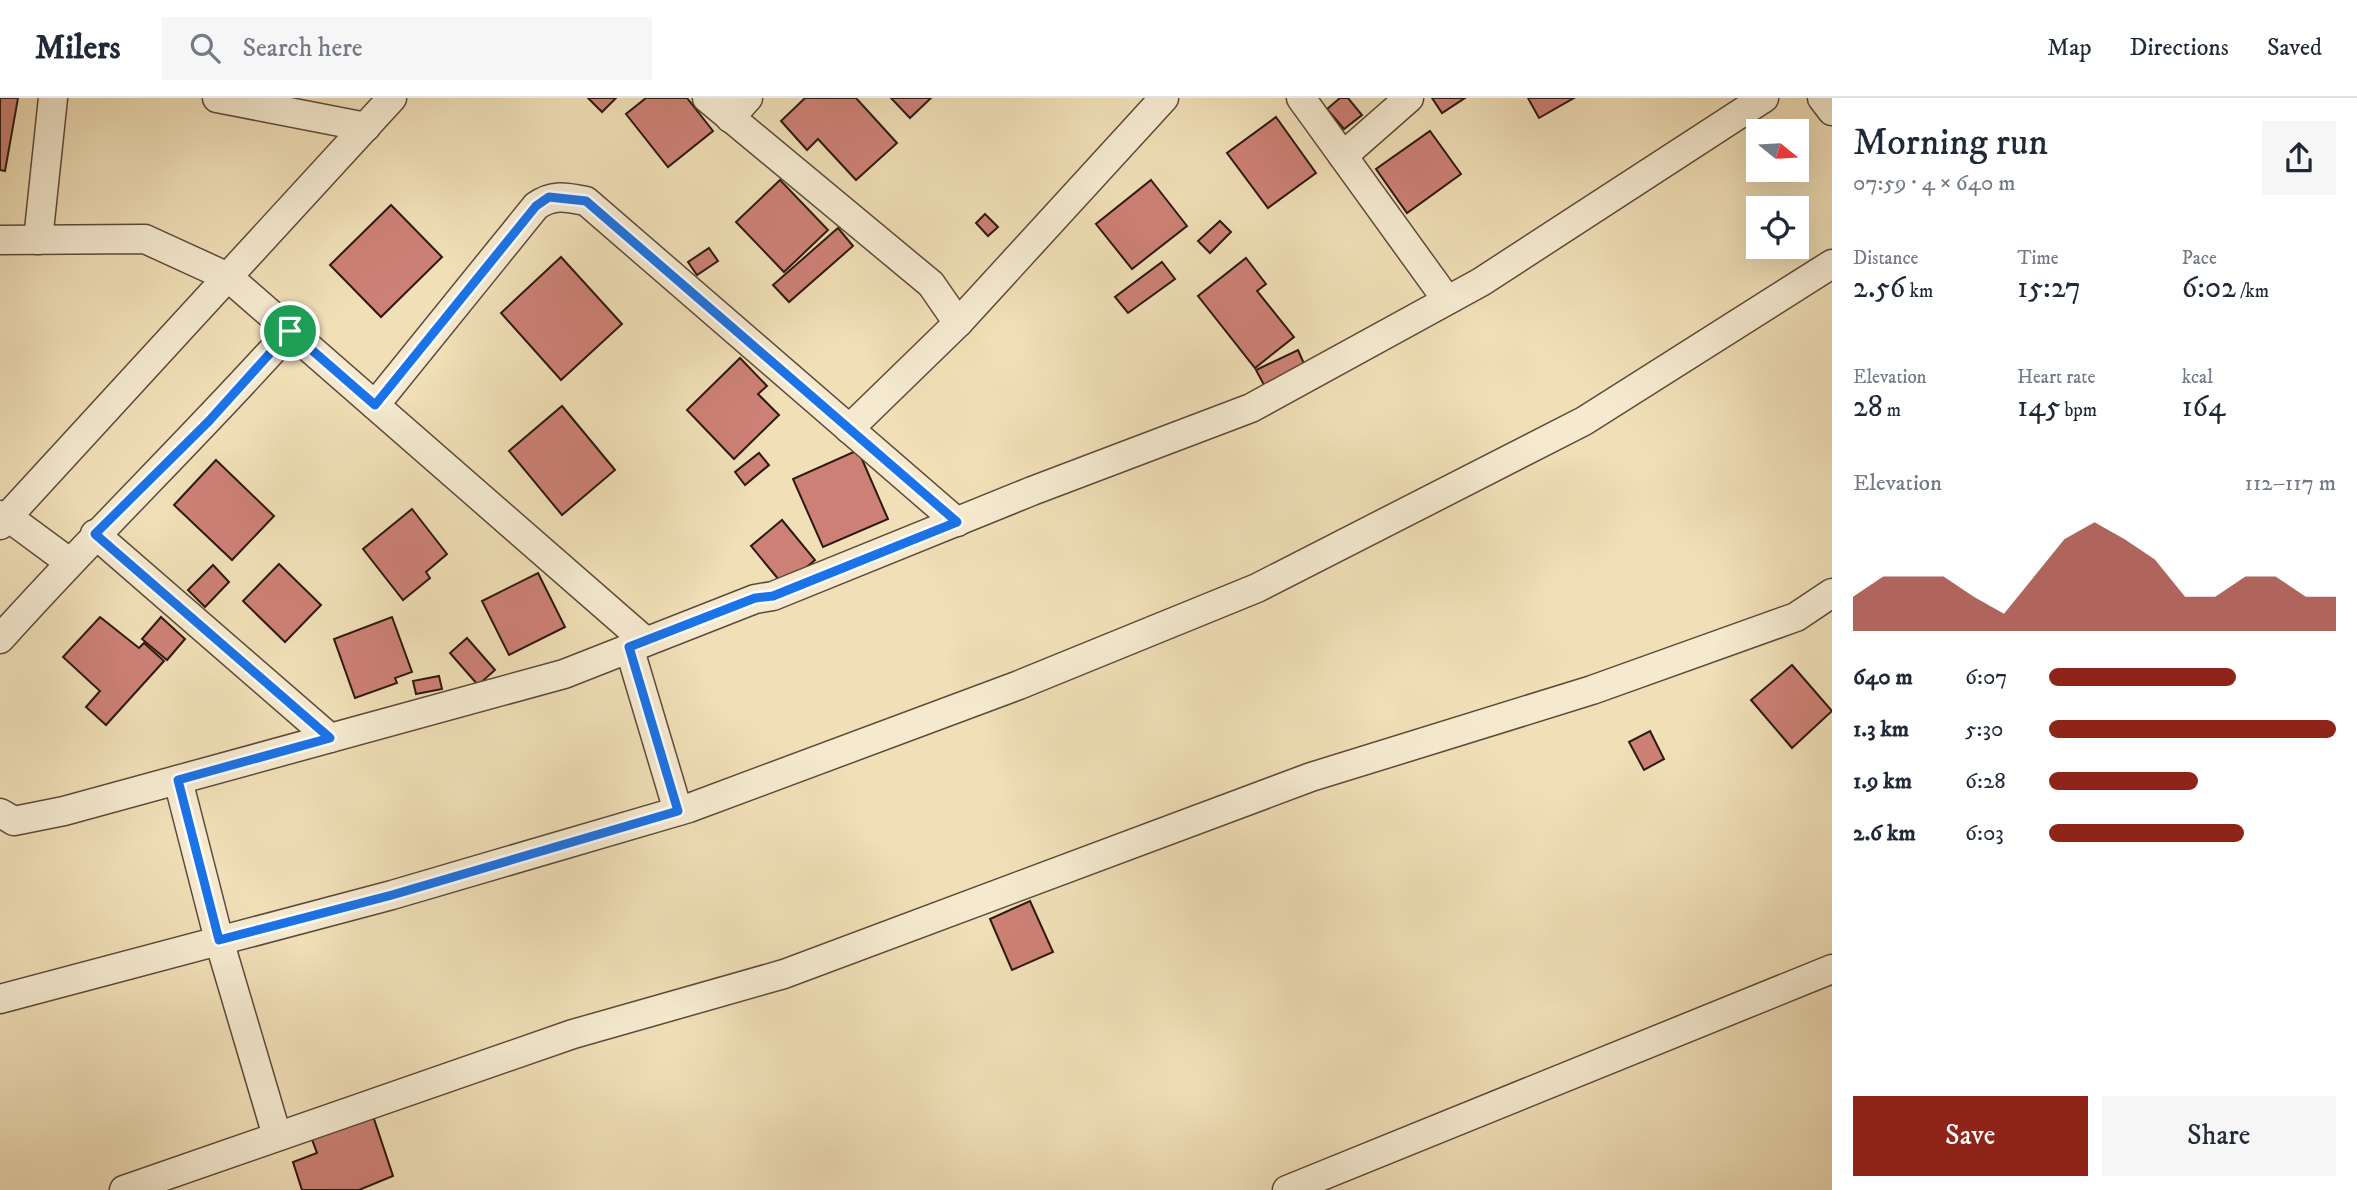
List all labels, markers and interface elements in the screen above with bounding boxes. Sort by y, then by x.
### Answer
search box [162,17,652,80]
text: Milers [35,28,120,69]
icon: search [186,29,224,67]
text: Search here [242,32,363,65]
text: Map [2047,33,2092,63]
text: Directions [2130,33,2229,63]
text: Saved [2267,33,2322,63]
north arrow [1746,119,1810,182]
map controls [1746,119,1809,259]
text: Morning run [1853,119,2048,167]
button: share [2262,121,2336,195]
text: 07:59 · 4 × 640 m [1853,169,2016,198]
button: locate [1746,196,1809,259]
text: Distance [1853,247,1918,270]
text: Time [2017,247,2059,270]
text: Pace [2182,247,2217,270]
text: 2.56 [1853,270,1905,307]
text: 15:27 [2017,270,2081,307]
text: 6:02 [2182,270,2236,307]
text: km [1905,280,1933,303]
text: /km [2236,280,2269,303]
pin [260,301,320,361]
icon: arrive [271,312,309,350]
text: Elevation [1853,366,1927,389]
text: Heart rate [2017,366,2095,389]
text: kcal [2182,366,2213,389]
text: 28 [1853,389,1883,426]
text: 145 [2017,389,2060,426]
text: 164 [2182,389,2225,426]
text: m [1883,399,1901,422]
text: bpm [2060,399,2097,422]
text: Elevation [1853,469,1942,498]
text: 112–117 m [2244,469,2336,498]
text: 640 m [1853,663,1913,692]
text: 6:07 [1965,663,2007,692]
text: 1.3 km [1853,715,1909,744]
text: 5:30 [1965,715,2003,744]
text: 1.9 km [1853,767,1912,796]
text: 6:28 [1965,767,2006,796]
text: 2.6 km [1853,819,1916,848]
text: 6:03 [1965,819,2004,848]
button: Save [1853,1096,2088,1176]
button: Share [2102,1096,2336,1176]

